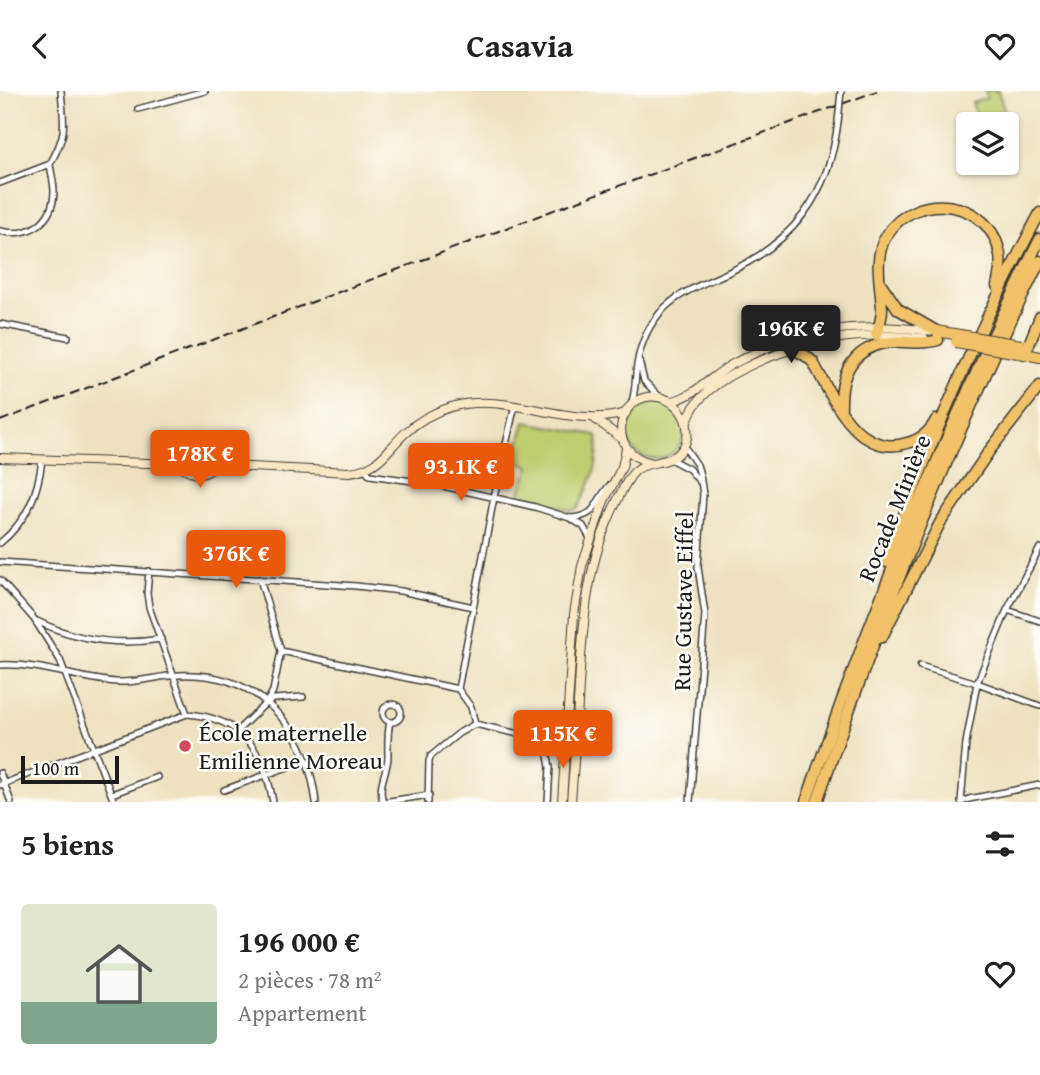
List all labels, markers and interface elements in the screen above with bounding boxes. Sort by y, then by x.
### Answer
text: Casavia [467,22,573,69]
icon: back [21,27,59,65]
icon: heart [981,27,1019,65]
map controls [956,112,1019,175]
button: layers [956,112,1019,175]
pin: 196K € [734,306,848,365]
text: 196K € [757,311,825,344]
street label: Rocade Minière [849,429,939,587]
pin: 178K € [143,431,257,490]
text: 178K € [166,436,234,469]
pin: 93.1K € [396,443,526,503]
text: 93.1K € [424,449,498,482]
street label: Rue Gustave Eiffel [664,511,702,691]
pin: 376K € [179,531,293,590]
text: 376K € [202,536,270,569]
pin: 115K € [506,711,620,770]
place label: École maternelle Emilienne Moreau [199,715,383,778]
text: 115K € [529,716,597,749]
marker: École maternelle Emilienne Moreau [177,738,193,754]
scale bar [21,753,119,785]
text: 100 m [32,754,79,782]
text: 5 biens [21,822,114,866]
icon: filters [981,825,1019,863]
text: 196 000 € [238,919,360,963]
icon: home [77,932,161,1016]
icon: heart [981,955,1019,993]
text: 2 pièces · 78 m² [238,963,382,996]
text: Appartement [238,996,367,1029]

